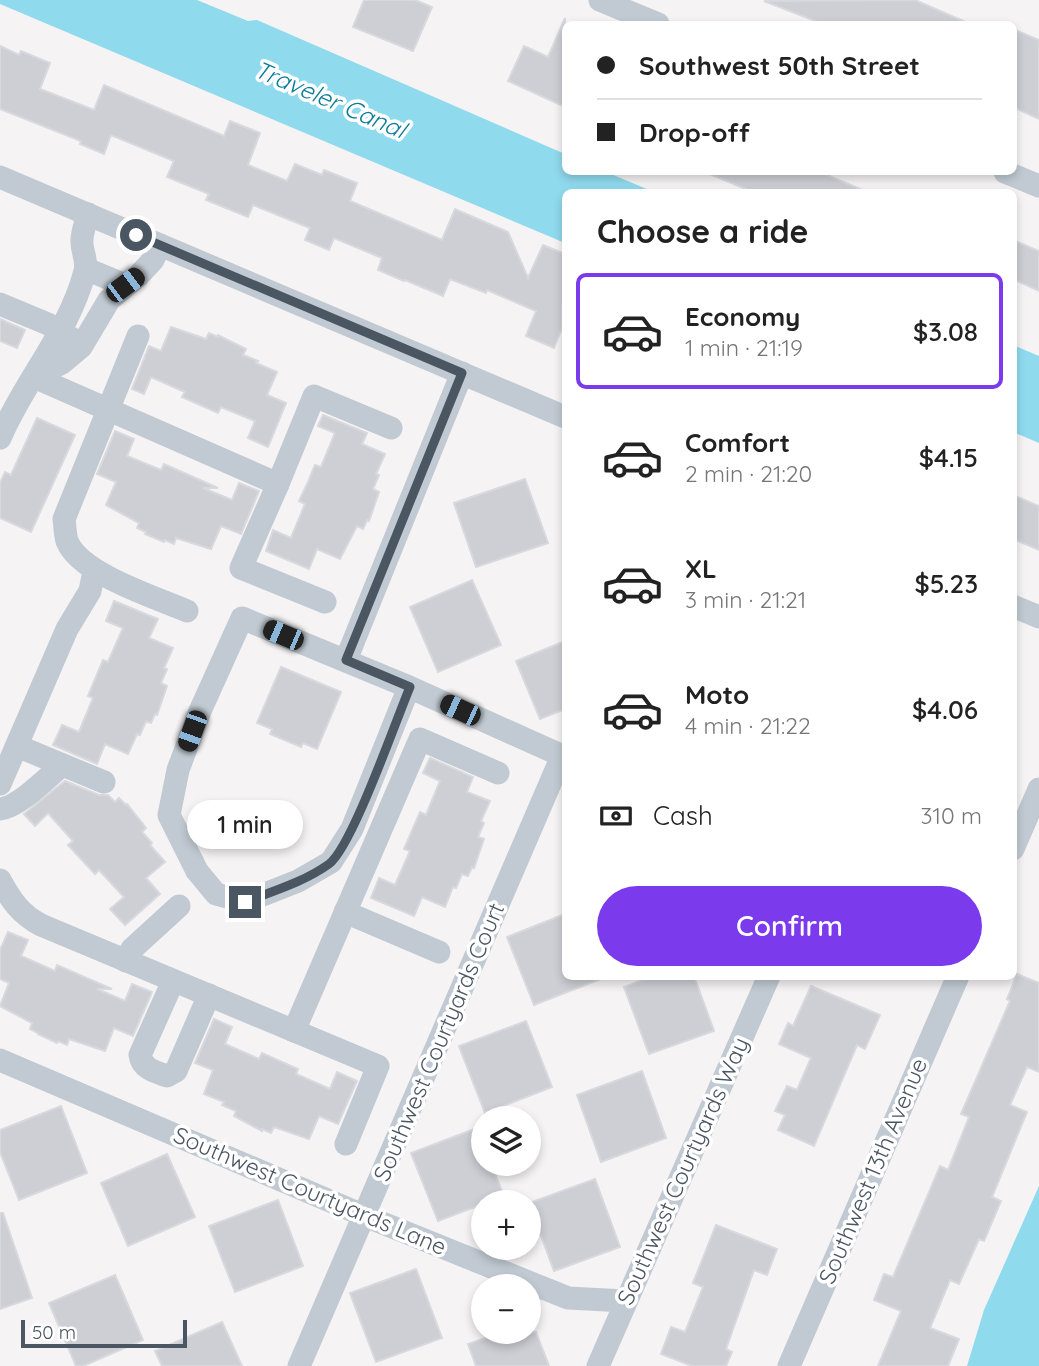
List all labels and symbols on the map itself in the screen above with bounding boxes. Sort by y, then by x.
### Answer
water label: Traveler Canal [250,54,413,145]
route start [120,219,152,251]
car [102,264,149,306]
car [260,617,307,653]
car [437,692,484,728]
car [175,708,210,754]
callout: 1 min [187,800,303,850]
route end [229,886,261,918]
street label: Southwest Courtyards Court [367,898,510,1185]
street label: Southwest Courtyards Way [610,1032,755,1309]
street label: Southwest 13th Avenue [812,1054,933,1288]
street label: Southwest Courtyards Lane [169,1120,451,1261]
scale bar [21,1317,187,1349]

